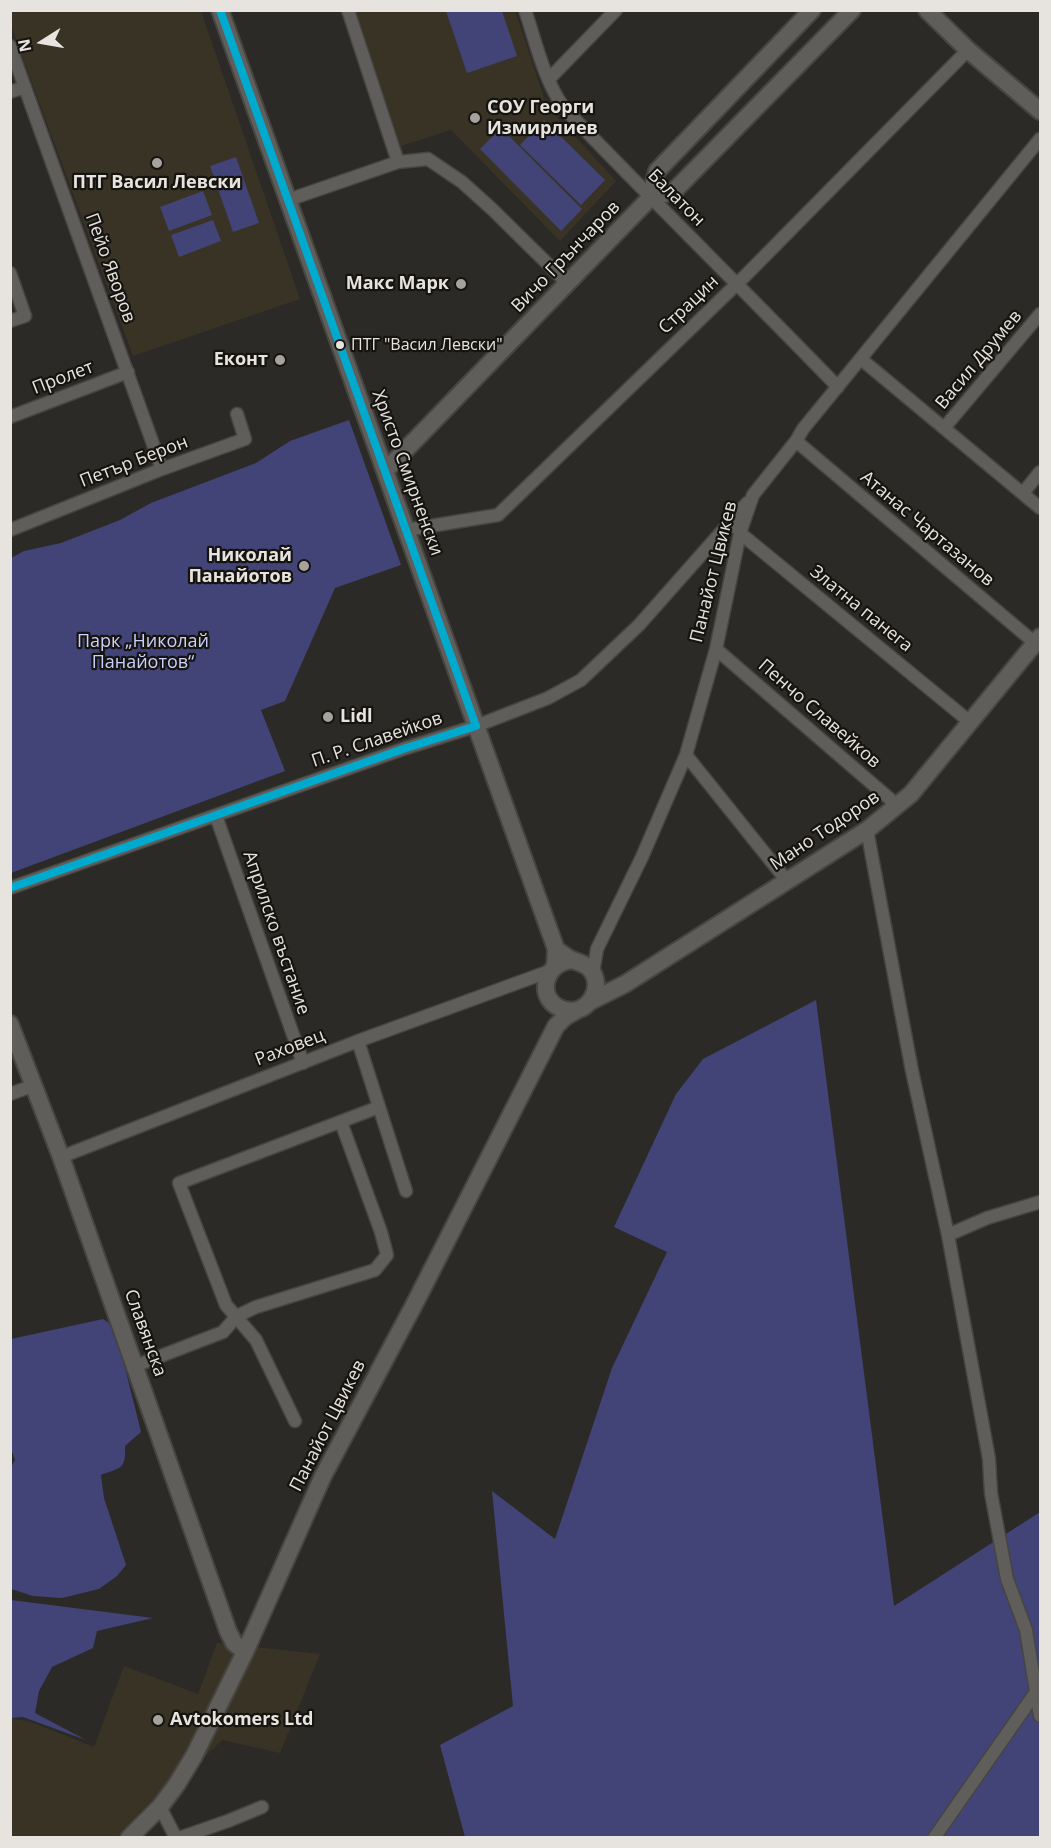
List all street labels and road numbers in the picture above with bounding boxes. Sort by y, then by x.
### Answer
street label: Балатон [643,165,709,231]
street label: Вичо Грънчаров [507,197,625,317]
street label: Пейо Яворов [80,210,140,326]
street label: Страцин [655,271,723,339]
street label: Васил Друмев [931,306,1027,414]
street label: Пролет [29,356,97,400]
street label: Христо Смирненски [367,387,447,559]
street label: Петър Берон [77,431,191,493]
street label: Атанас Чартазанов [856,467,998,591]
street label: Панайот Цвикев [686,499,742,645]
street label: Златна панега [805,561,917,657]
street label: Пенчо Славейков [753,655,885,773]
street label: П. Р. Славейков [309,708,445,772]
street label: Мано Тодоров [766,786,884,876]
street label: Априлско въстание [238,848,314,1018]
street label: Раховец [252,1025,328,1071]
street label: Славянска [119,1286,171,1380]
street label: Панайот Цвикев [286,1357,370,1495]

